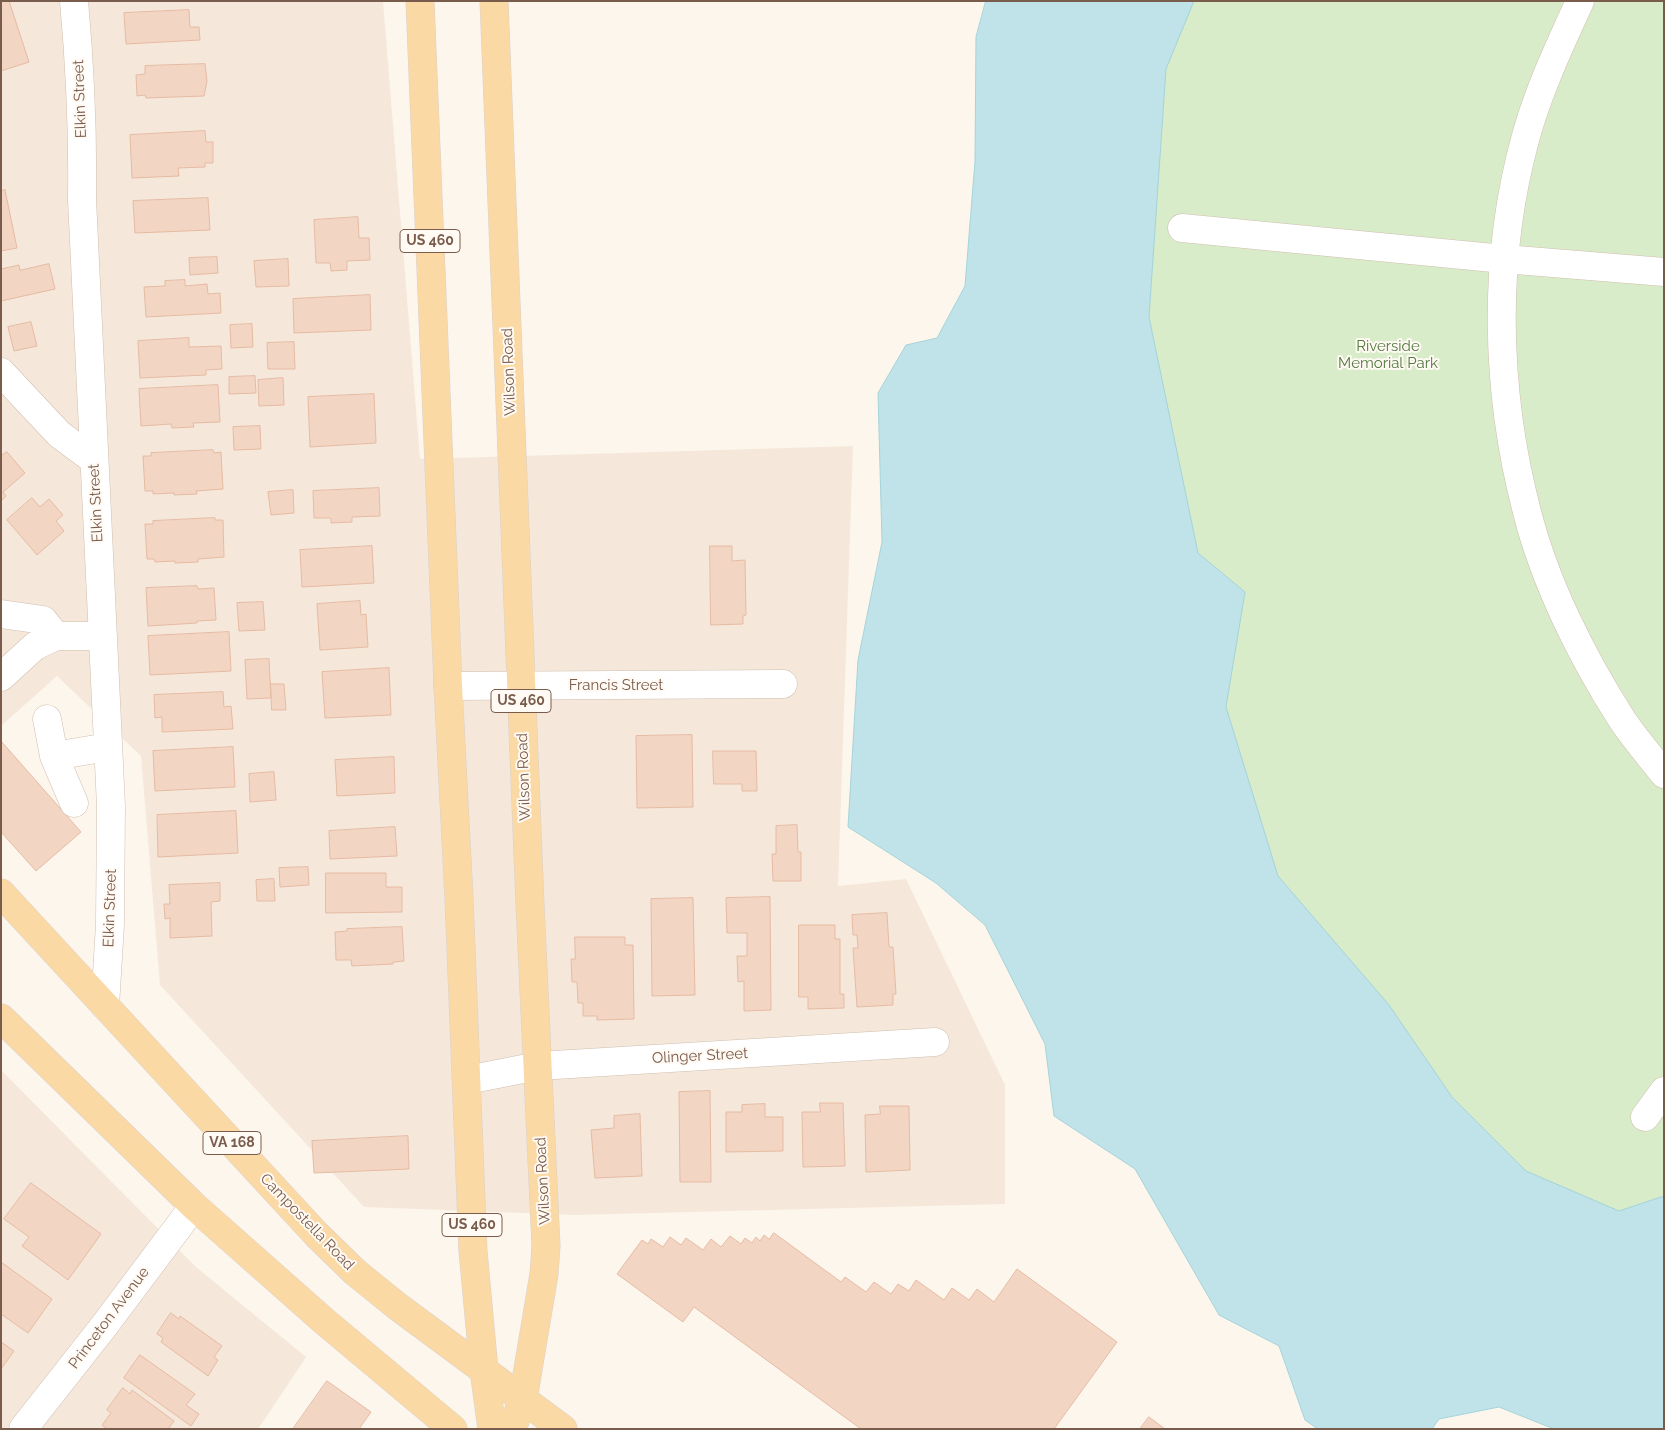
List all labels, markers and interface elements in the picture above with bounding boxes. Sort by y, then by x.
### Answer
street label: Elkin Street [70,59,90,139]
road number: US 460 [400,230,460,252]
street label: Wilson Road [498,328,520,416]
park label: Riverside Memorial Park [1338,337,1438,372]
street label: Elkin Street [85,463,107,543]
street label: Francis Street [569,676,663,694]
road number: US 460 [491,689,551,712]
street label: Wilson Road [513,733,535,821]
street label: Elkin Street [100,868,120,948]
street label: Olinger Street [652,1044,748,1068]
road number: VA 168 [203,1132,261,1154]
street label: Wilson Road [532,1137,554,1225]
street label: Campostella Road [256,1170,358,1274]
road number: US 460 [442,1214,502,1236]
street label: Princeton Avenue [65,1264,153,1372]

